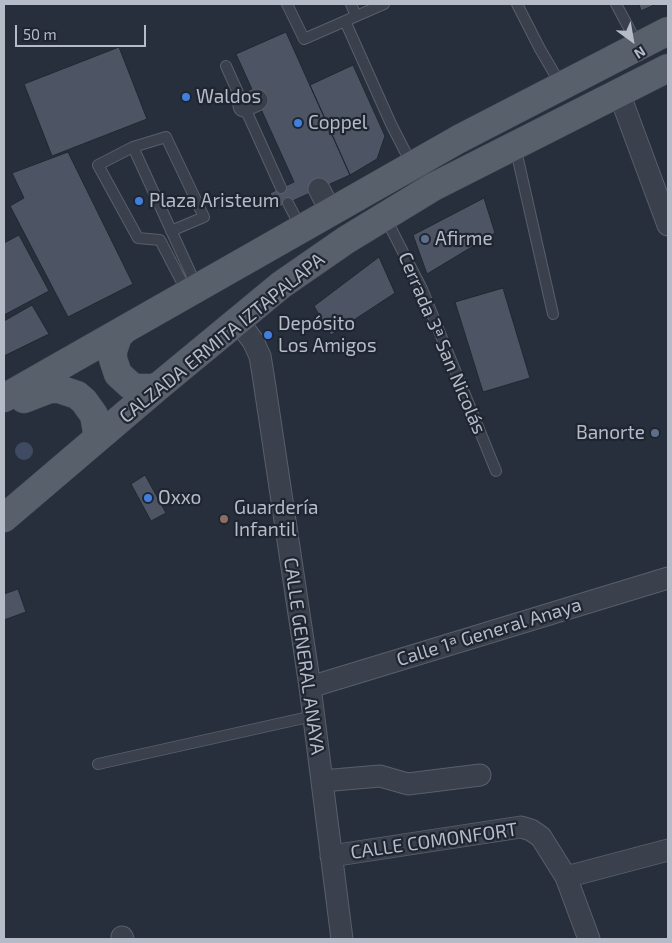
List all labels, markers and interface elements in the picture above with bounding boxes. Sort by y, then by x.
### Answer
scale bar [18,15,149,47]
north arrow [607,15,657,65]
text: 50 m [23,25,57,43]
text: N [631,43,649,63]
place label: Waldos [196,86,261,108]
marker: Waldos [180,91,192,103]
place label: Coppel [308,112,368,134]
marker: Coppel [292,117,304,129]
place label: Plaza Aristeum [149,190,279,212]
marker: Plaza Aristeum [133,195,145,207]
place label: Afirme [435,228,493,250]
marker: Afirme [419,233,431,245]
street label: CALZADA ERMITA IZTAPALAPA [115,248,329,428]
street label: Cerrada 3ª San Nicolás [393,249,491,437]
place label: Depósito Los Amigos [278,313,377,357]
marker: Depósito Los Amigos [262,329,274,341]
place label: Banorte [576,422,645,444]
marker: Banorte [649,427,661,439]
place label: Oxxo [158,487,201,509]
marker: Oxxo [142,492,154,504]
place label: Guardería Infantil [234,497,318,541]
marker: Guardería Infantil [218,513,230,525]
street label: CALLE GENERAL ANAYA [279,556,329,756]
street label: Calle 1ª General Anaya [394,593,584,671]
street label: CALLE COMONFORT [349,818,519,864]

